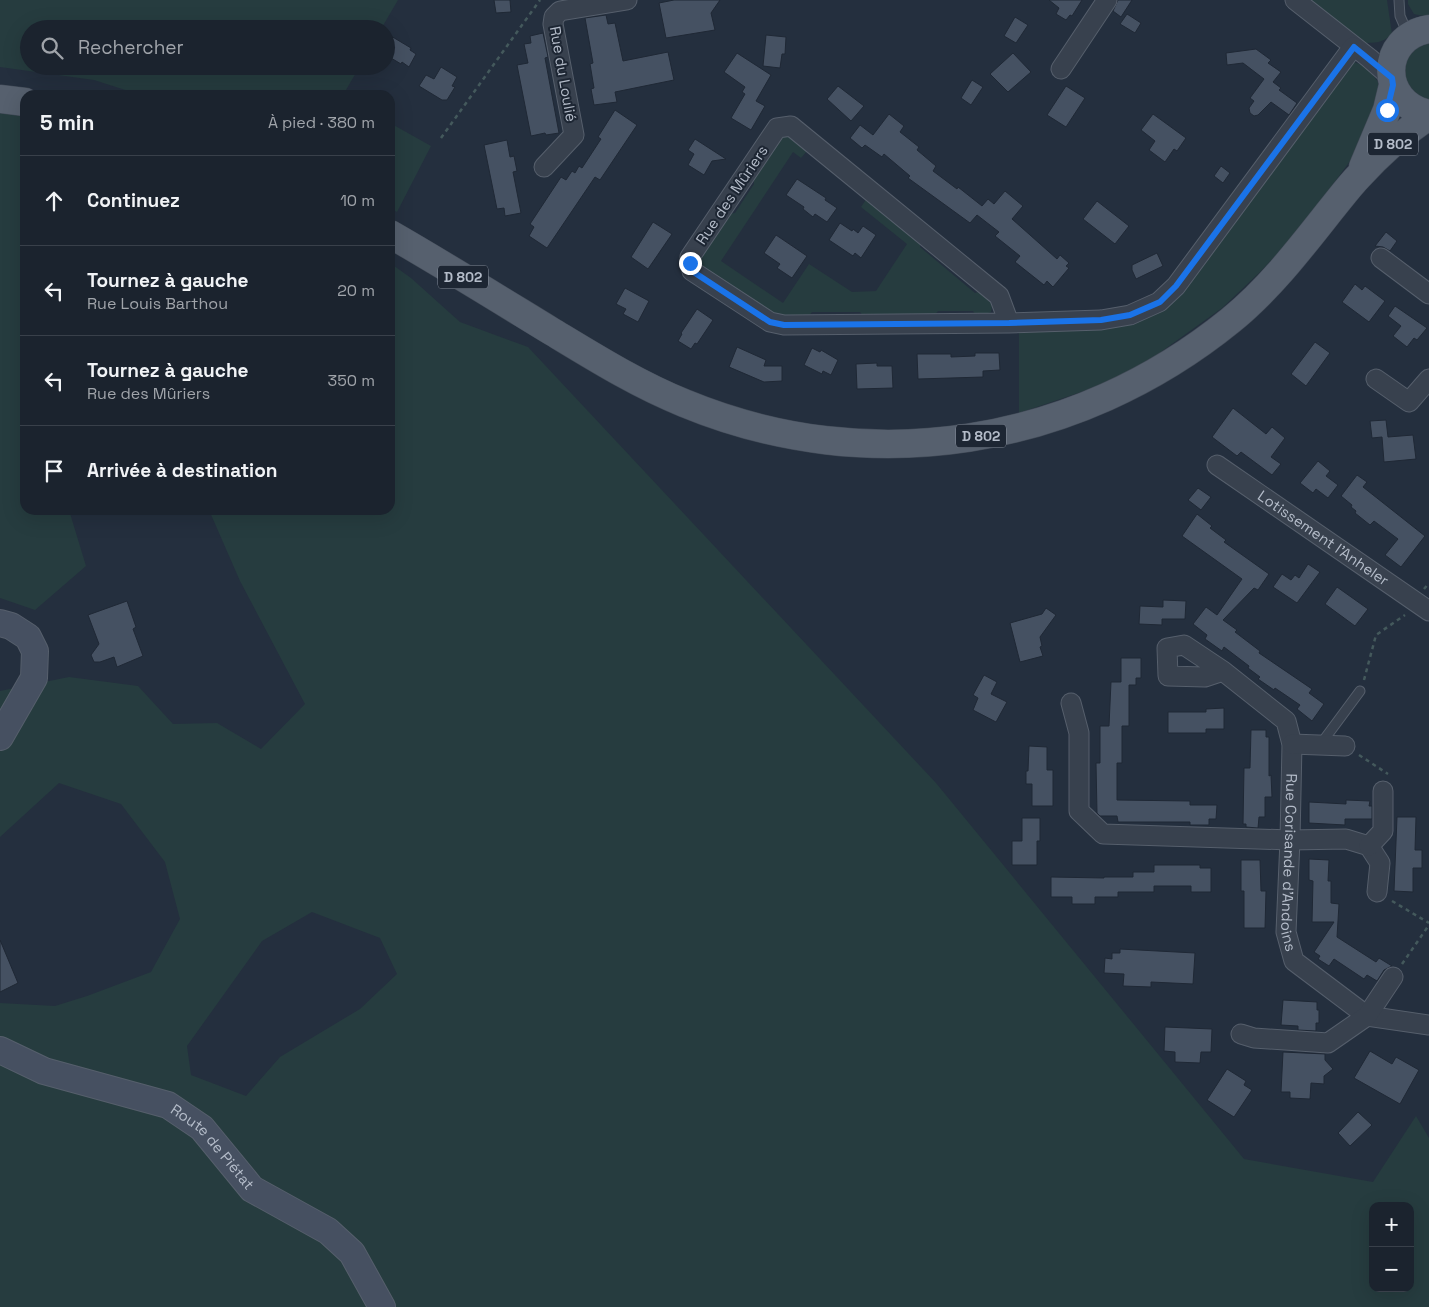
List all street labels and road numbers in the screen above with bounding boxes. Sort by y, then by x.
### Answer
street label: Rue du Loulié [546,25,581,123]
road number: D 802 [1368,132,1418,156]
street label: Rue des Mûriers [691,141,772,248]
road number: D 802 [438,266,488,288]
road number: D 802 [956,424,1006,448]
street label: Lotissement l'Anheler [1254,486,1393,590]
street label: Rue Corisande d'Andoins [1277,773,1301,953]
street label: Route de Piétat [167,1100,259,1193]

